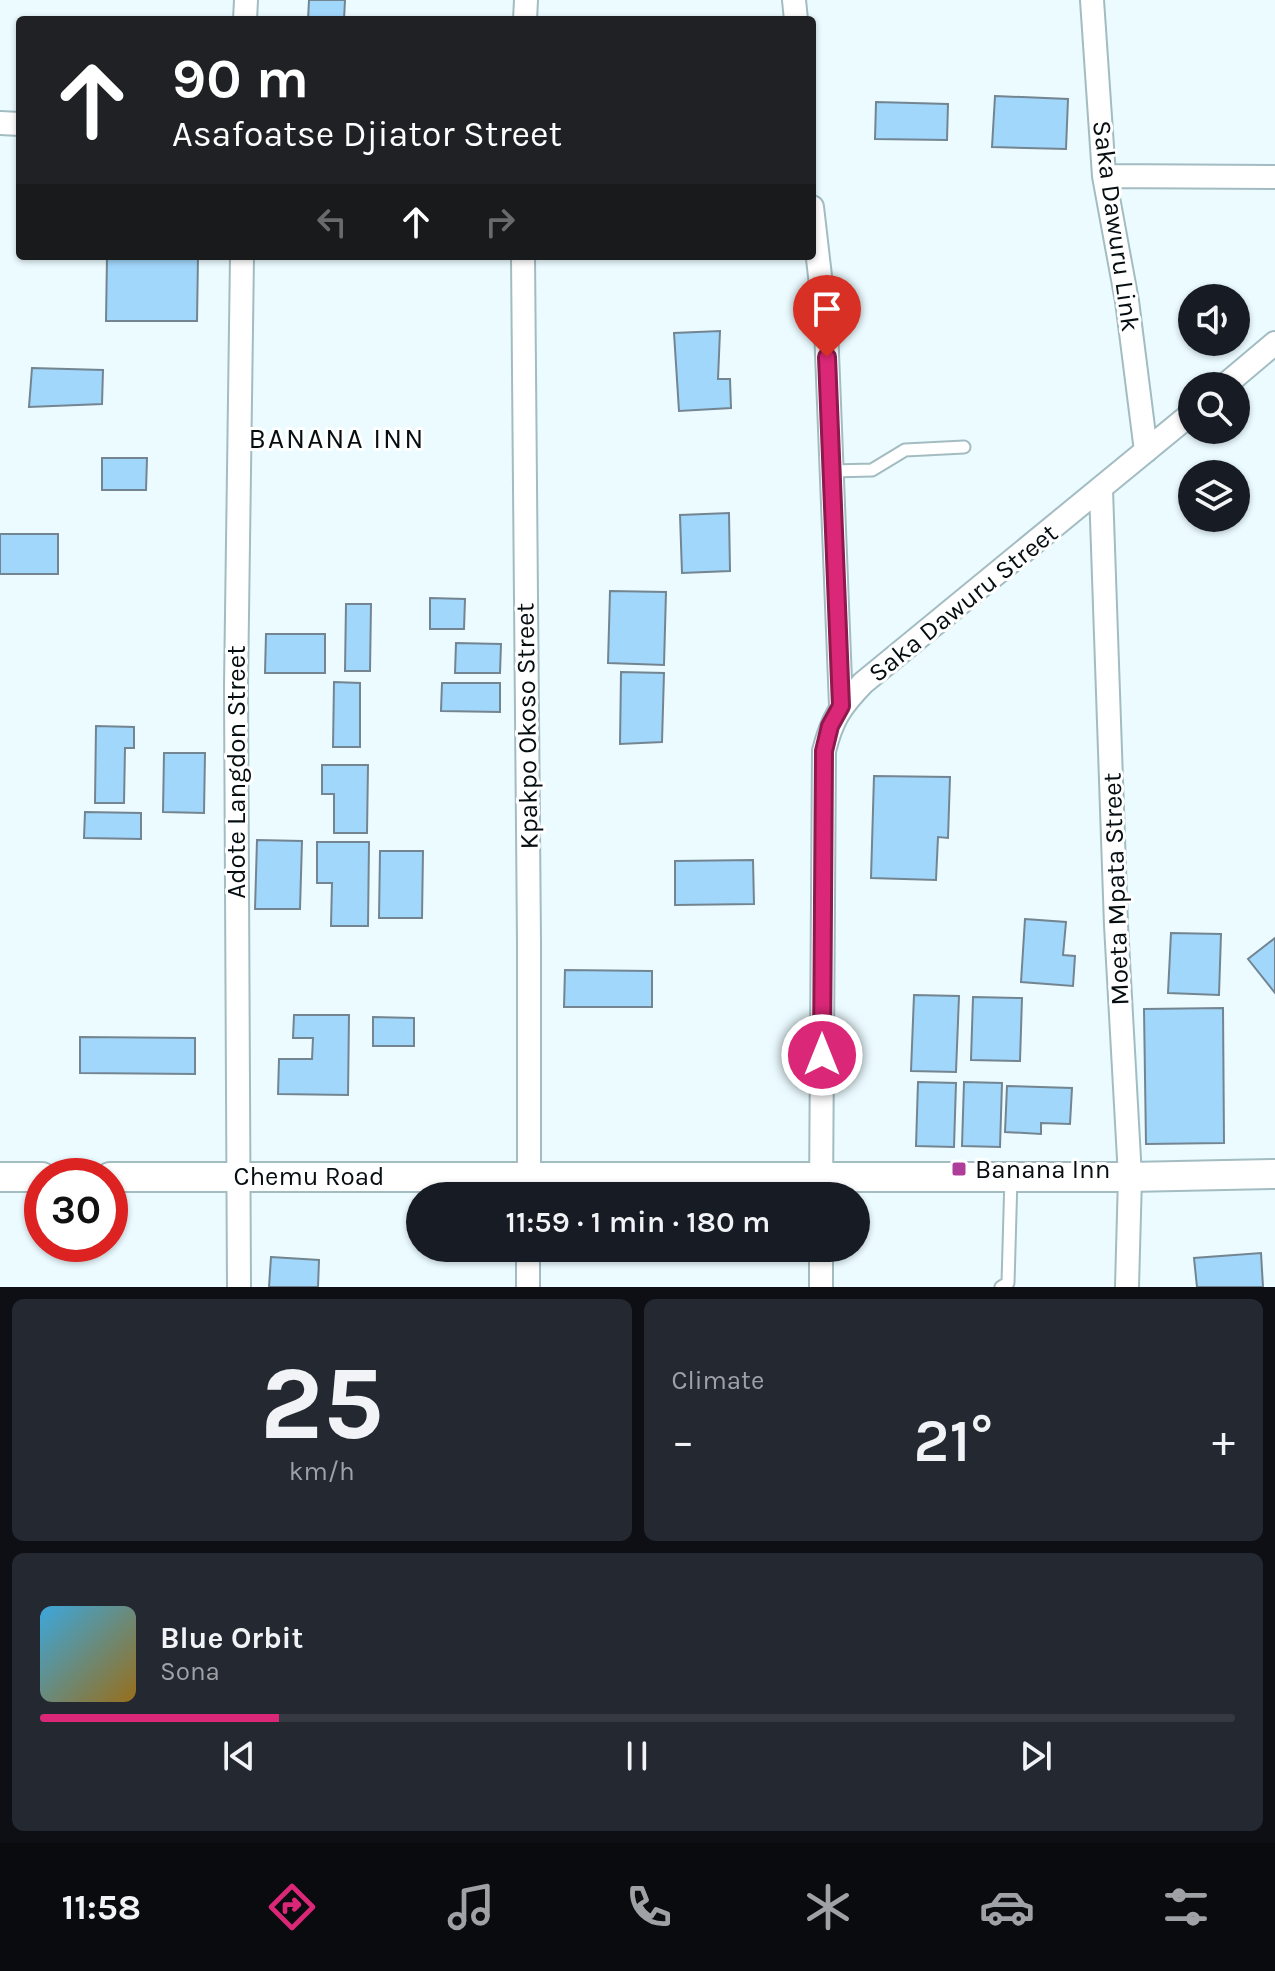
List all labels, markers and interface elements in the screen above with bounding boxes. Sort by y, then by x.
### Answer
text: 90 m [172,46,309,111]
icon: ahead [40,48,144,152]
text: Asafoatse Djiator Street [172,113,562,155]
street label: Saka Dawuru Link [1086,118,1146,334]
icon: left [310,200,354,244]
icon: ahead [394,200,438,244]
icon: right [478,200,522,244]
pin [793,275,861,357]
map controls [1178,284,1250,532]
button: sound [1178,284,1250,356]
icon: arrive [805,287,849,331]
button: search [1178,372,1250,444]
district label: BANANA INN [249,422,425,455]
button: layers [1178,460,1250,532]
street label: Saka Dawuru Street [862,517,1064,689]
street label: Kpakpo Okoso Street [509,602,545,850]
street label: Adote Langdon Street [221,645,252,899]
street label: Moeta Mpata Street [1096,772,1136,1006]
position arrow [780,1013,864,1097]
place label: Banana Inn [975,1154,1110,1185]
speed limit sign: 30 [24,1158,128,1262]
marker: Banana Inn [950,1160,968,1178]
street label: Chemu Road [233,1161,385,1192]
text: 11:59 · 1 min · 180 m [506,1204,770,1240]
text: 25 [260,1343,383,1464]
text: Climate [672,1365,764,1396]
text: 21° [914,1406,993,1476]
text: − [672,1416,695,1467]
text: + [1212,1416,1235,1467]
text: km/h [289,1456,355,1487]
text: Blue Orbit [160,1620,303,1656]
text: Sona [160,1656,220,1687]
icon: previous [217,1734,261,1778]
icon: pause [615,1734,659,1778]
icon: next [1014,1734,1058,1778]
icon: directions [264,1879,320,1935]
icon: music [443,1879,499,1935]
icon: phone [621,1879,677,1935]
icon: climate [800,1879,856,1935]
icon: car [979,1879,1035,1935]
icon: filters [1158,1879,1214,1935]
text: 11:58 [61,1886,141,1928]

